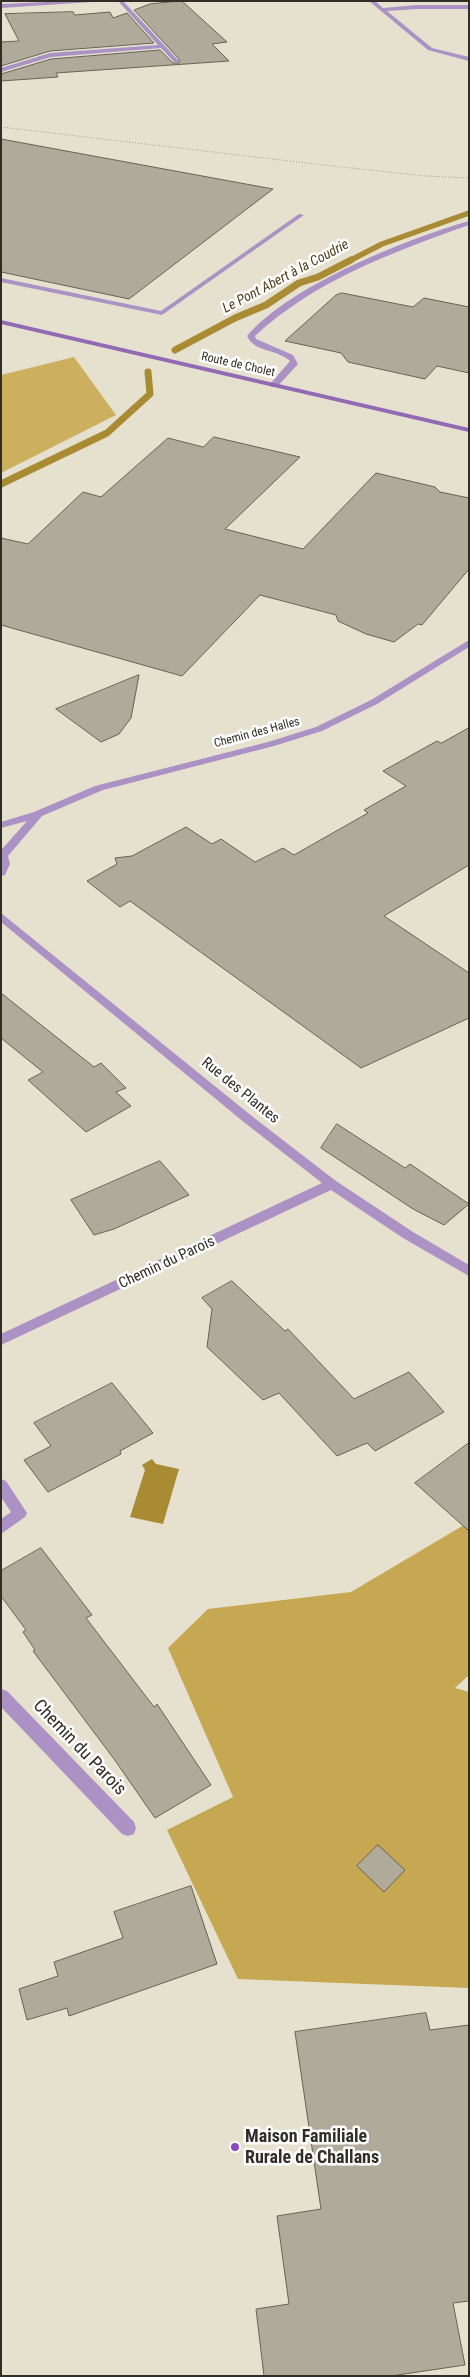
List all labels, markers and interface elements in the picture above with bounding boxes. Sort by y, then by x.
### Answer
water label: Le Pont Abert à la Coudrie [220,237,352,317]
street label: Route de Cholet [200,350,276,380]
street label: Chemin des Halles [213,715,301,751]
street label: Rue des Plantes [197,1054,283,1128]
street label: Chemin du Parois [116,1233,218,1293]
street label: Chemin du Parois [28,1696,130,1800]
place label: Maison Familiale Rurale de Challans [245,2126,379,2168]
marker: Maison Familiale Rurale de Challans [229,2141,241,2153]

